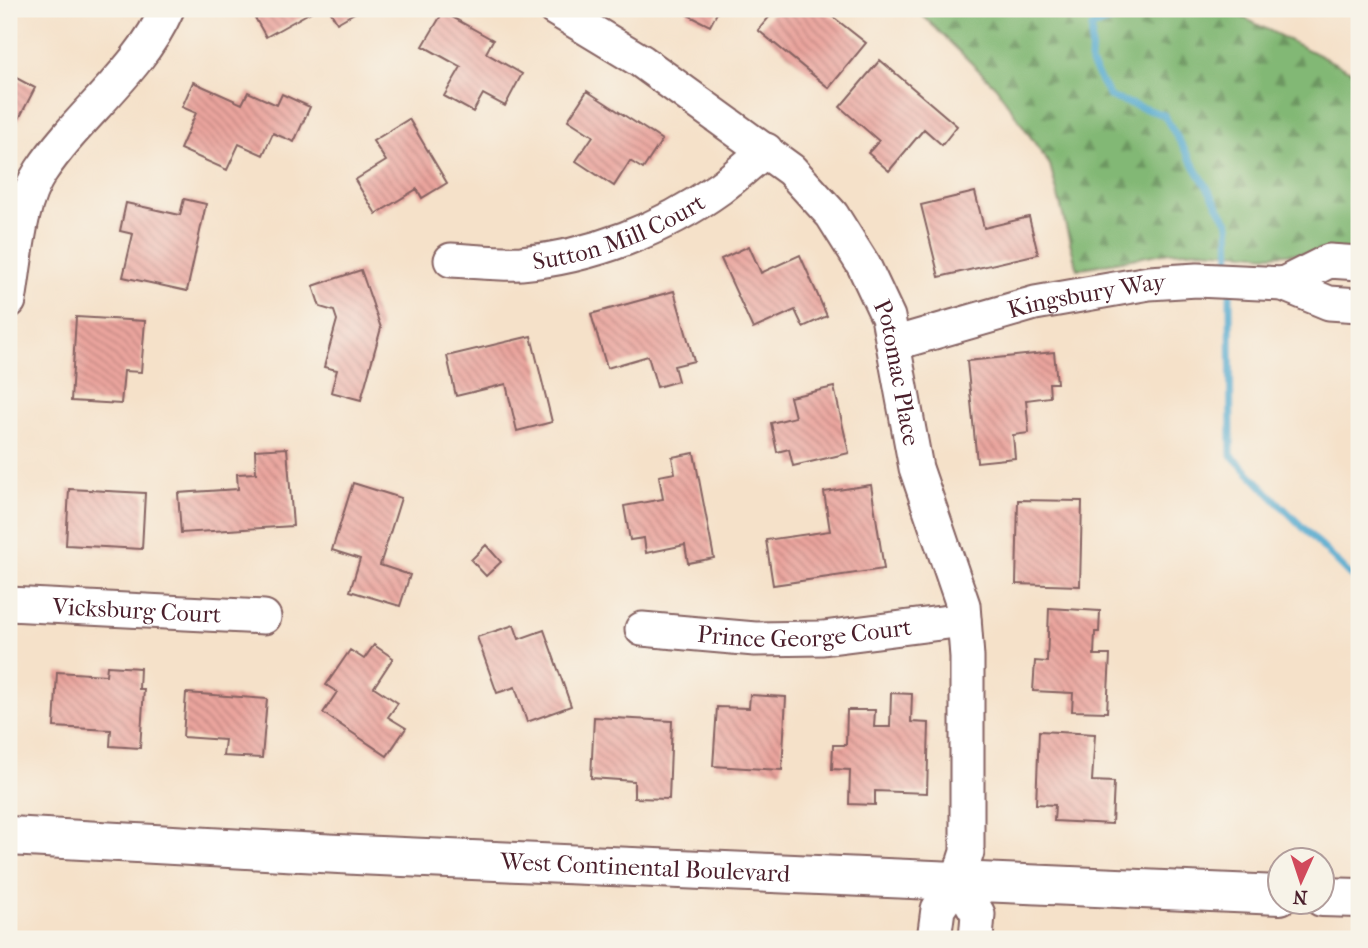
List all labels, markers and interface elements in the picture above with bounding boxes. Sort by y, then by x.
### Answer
street label: Sutton Mill Court [531,188,710,276]
street label: Kingsbury Way [1005,268,1167,324]
street label: Potomac Place [868,295,926,448]
street label: Vicksburg Court [51,592,222,629]
street label: Prince George Court [696,613,913,653]
north arrow [1266,846,1336,916]
street label: West Continental Boulevard [499,847,792,888]
text: N [1292,886,1308,908]

